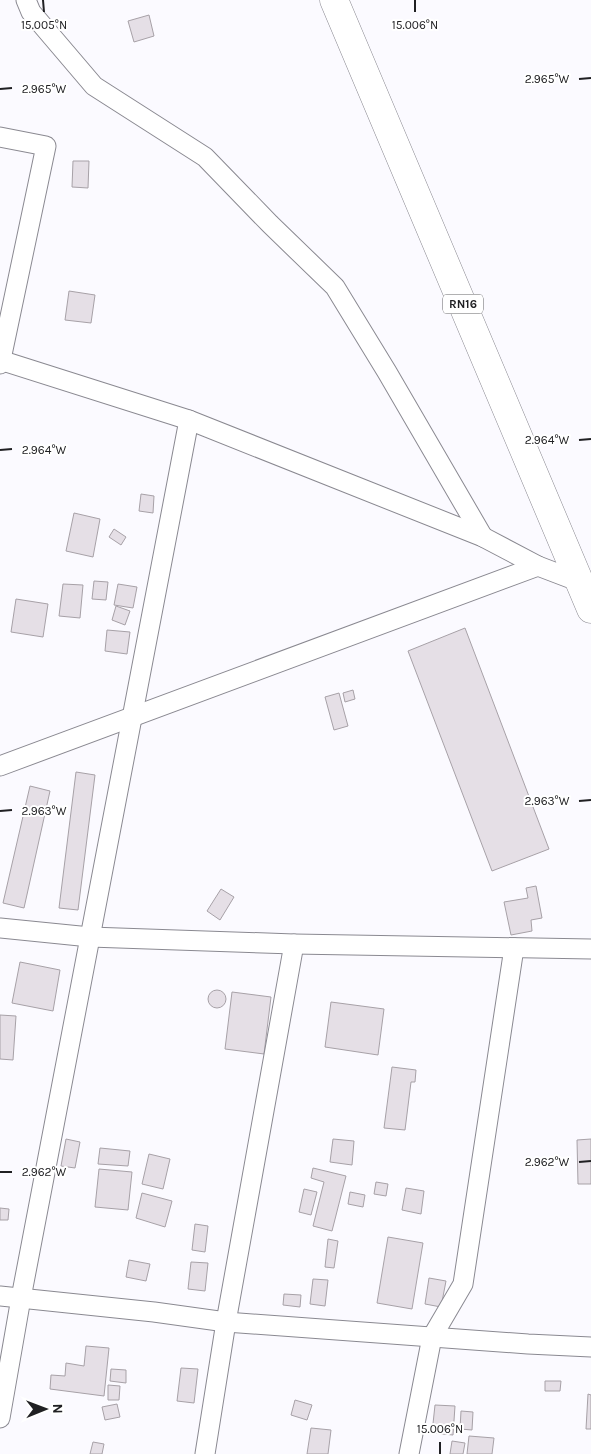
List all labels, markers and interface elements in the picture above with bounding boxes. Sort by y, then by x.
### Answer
text: 15.005°N [21,18,67,32]
text: 15.006°N [392,18,438,32]
text: 2.965°W [525,72,570,86]
text: 2.965°W [22,82,67,96]
road number: RN16 [443,294,483,314]
text: 2.964°W [525,433,569,447]
text: 2.964°W [22,443,66,457]
text: 2.963°W [525,794,570,808]
text: 2.963°W [22,804,67,818]
text: 2.962°W [525,1155,570,1169]
text: 2.962°W [22,1165,67,1179]
north arrow [20,1384,70,1434]
text: N [49,1404,66,1414]
text: 15.006°N [417,1422,463,1436]

